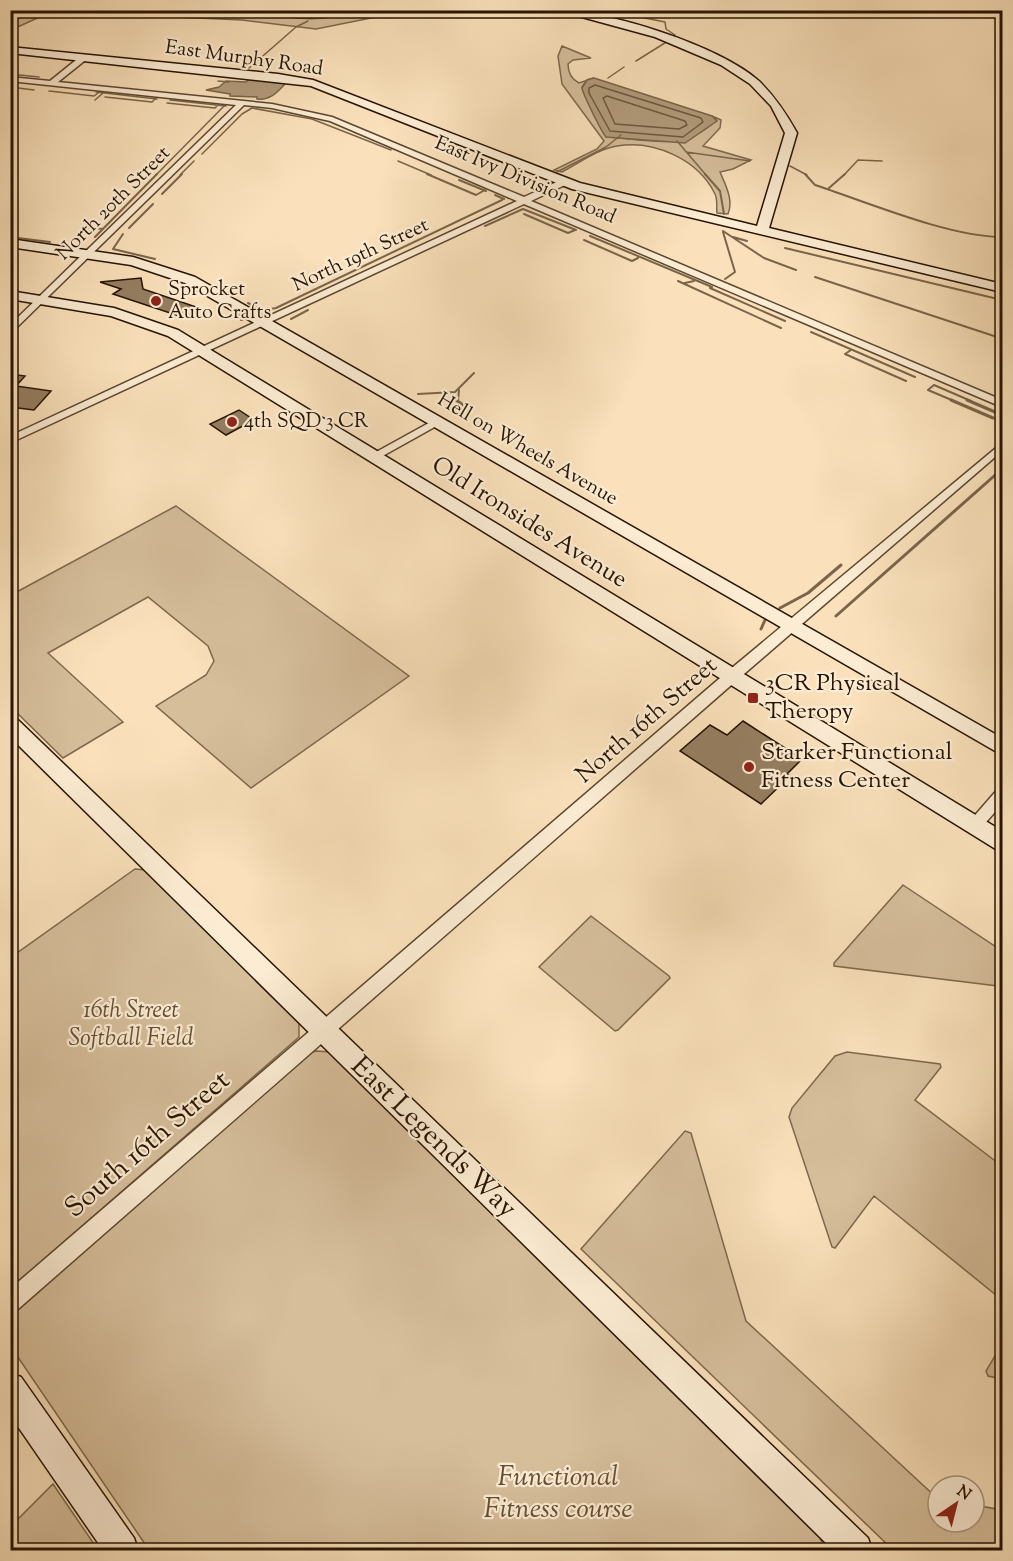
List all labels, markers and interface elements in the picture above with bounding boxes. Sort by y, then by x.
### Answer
street label: East Murphy Road [163,34,325,84]
street label: East Ivy Division Road [430,130,620,232]
street label: North 20th Street [50,140,178,268]
street label: North 19th Street [288,212,434,300]
place label: Sprocket Auto Crafts [168,276,271,328]
marker: Sprocket Auto Crafts [149,294,163,308]
street label: Hell on Wheels Avenue [431,386,623,514]
place label: 4th SQD 3 CR [244,408,369,437]
marker: 4th SQD 3 CR [225,415,239,429]
street label: Old Ironsides Avenue [425,449,633,597]
street label: North 16th Street [569,650,725,792]
place label: 3CR Physical Theropy [765,667,901,729]
marker: 3CR Physical Theropy [746,691,760,705]
place label: Starker Functional Fitness Center [761,736,953,798]
marker: Starker Functional Fitness Center [742,760,756,774]
park label: 16th Street Softball Field [68,994,194,1056]
street label: East Legends Way [341,1048,525,1228]
street label: South 16th Street [57,1062,240,1228]
park label: Functional Fitness course [484,1458,632,1530]
north arrow [926,1474,986,1534]
text: N [951,1481,975,1507]

